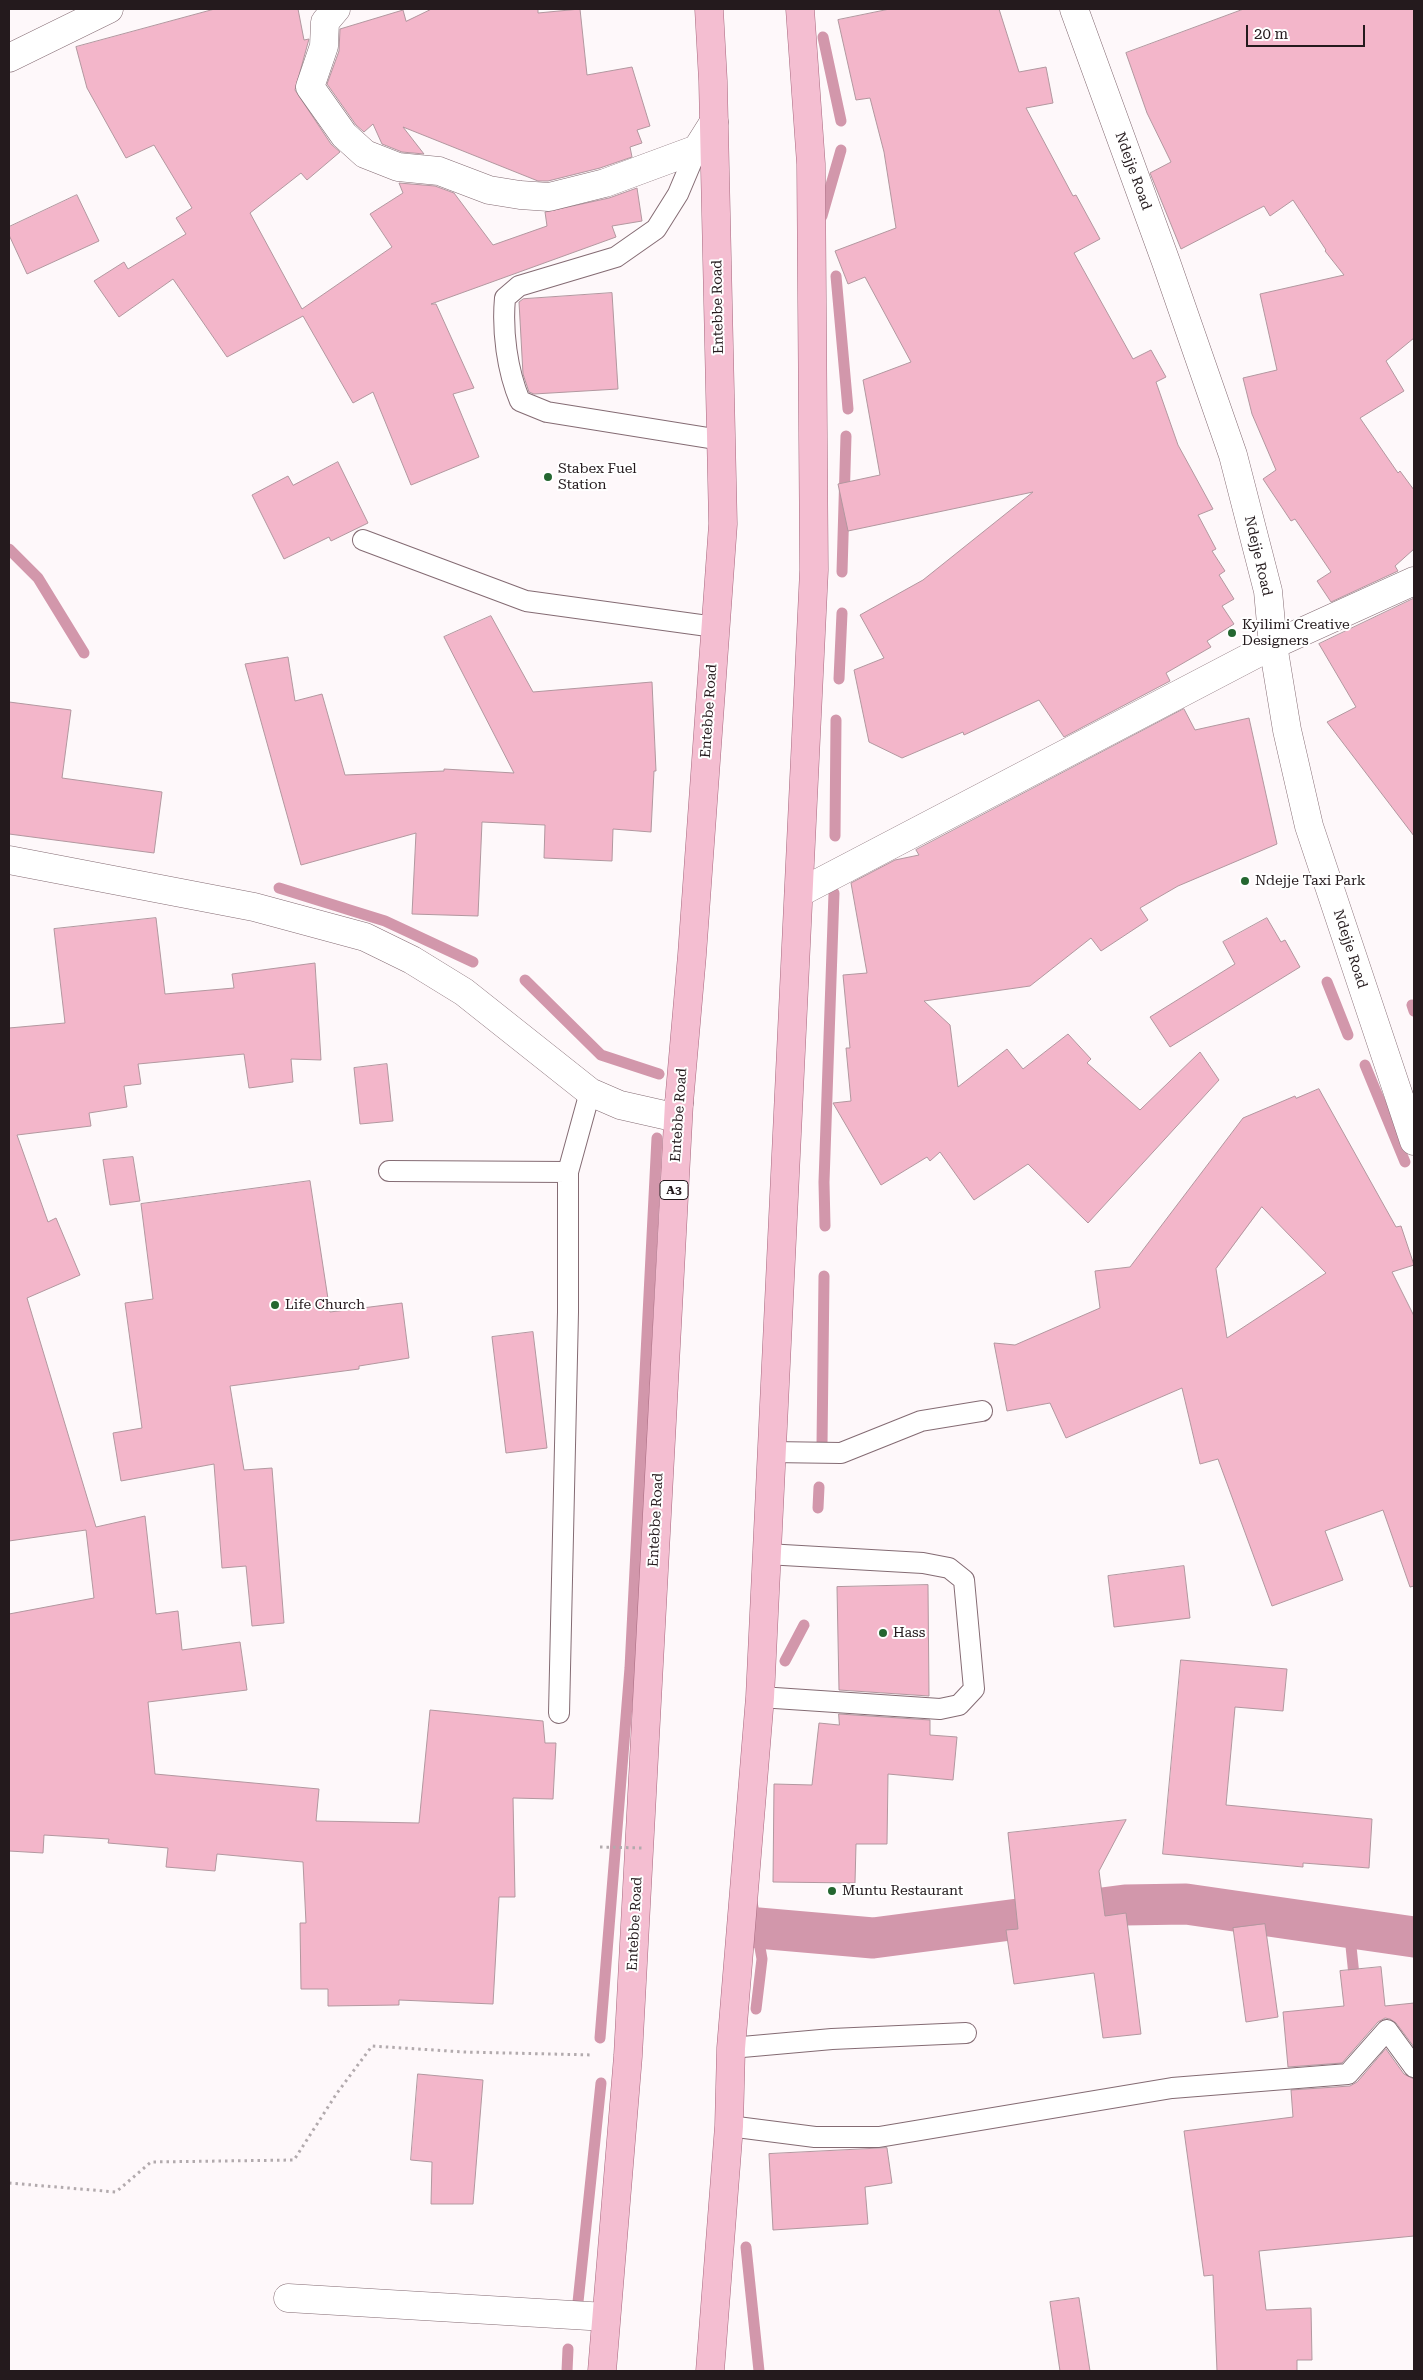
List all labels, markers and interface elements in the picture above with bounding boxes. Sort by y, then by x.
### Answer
scale bar [1248,15,1367,47]
text: 20 m [1254,25,1288,43]
street label: Ndejje Road [1111,130,1155,212]
street label: Entebbe Road [709,260,727,354]
place label: Stabex Fuel Station [558,461,637,494]
marker: Stabex Fuel Station [542,471,554,483]
street label: Ndejje Road [1241,514,1275,598]
place label: Kyilimi Creative Designers [1242,617,1350,650]
marker: Kyilimi Creative Designers [1226,627,1238,639]
street label: Entebbe Road [697,663,721,759]
place label: Ndejje Taxi Park [1255,873,1366,889]
marker: Ndejje Taxi Park [1239,875,1251,887]
street label: Ndejje Road [1329,907,1371,991]
street label: Entebbe Road [667,1067,691,1163]
road number: A3 [660,1180,688,1200]
place label: Life Church [285,1297,365,1313]
marker: Life Church [269,1299,281,1311]
street label: Entebbe Road [645,1472,667,1568]
place label: Hass [893,1625,925,1641]
marker: Hass [877,1627,889,1639]
street label: Entebbe Road [624,1876,646,1972]
place label: Muntu Restaurant [842,1883,963,1899]
marker: Muntu Restaurant [826,1885,838,1897]

